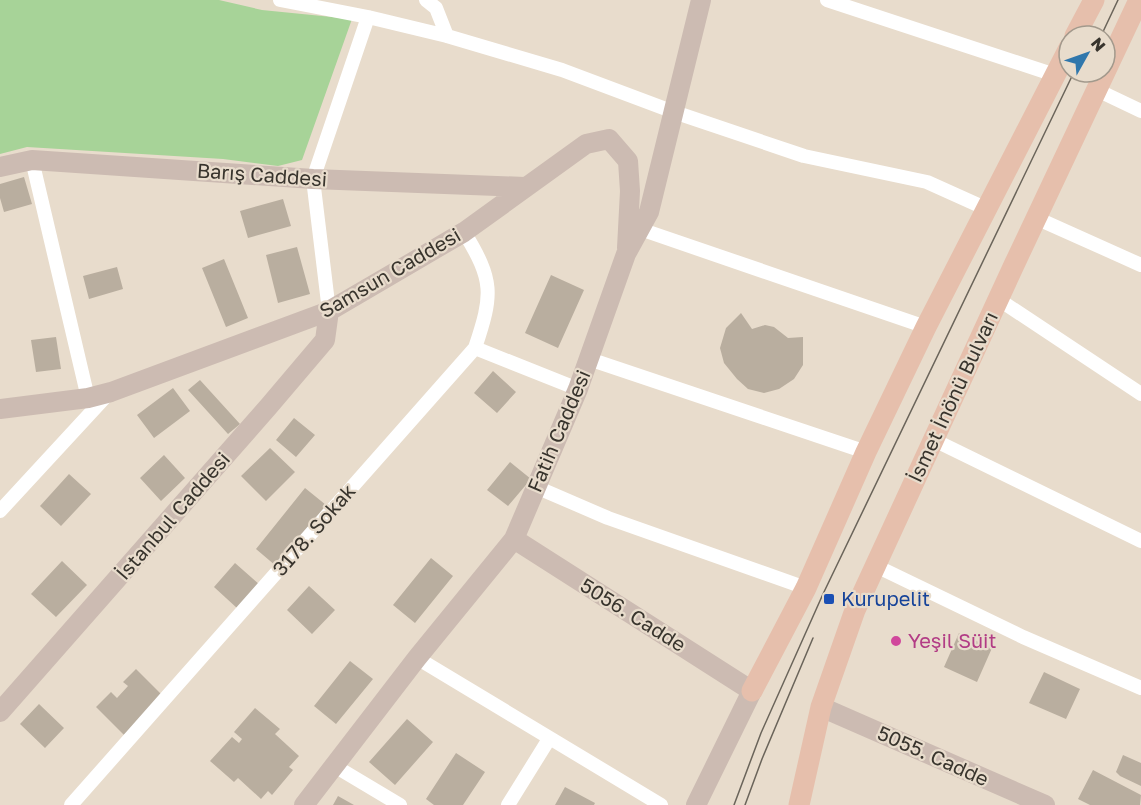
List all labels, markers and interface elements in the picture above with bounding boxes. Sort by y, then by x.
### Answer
north arrow [1057,24,1117,84]
text: N [1087,33,1110,55]
street label: Barış Caddesi [196,157,328,191]
street label: Samsun Caddesi [315,222,464,322]
street label: İsmet İnönü Bulvarı [902,307,1002,486]
street label: Fatih Caddesi [522,366,595,495]
street label: İstanbul Caddesi [110,447,234,584]
street label: 3178. Sokak [267,479,360,580]
street label: 5056. Cadde [576,572,691,656]
place label: Kurupelit [841,586,930,610]
marker: Kurupelit [822,592,836,606]
place label: Yeşil Süit [908,628,996,652]
marker: Yeşil Süit [889,634,903,648]
street label: 5055. Cadde [874,720,993,790]

